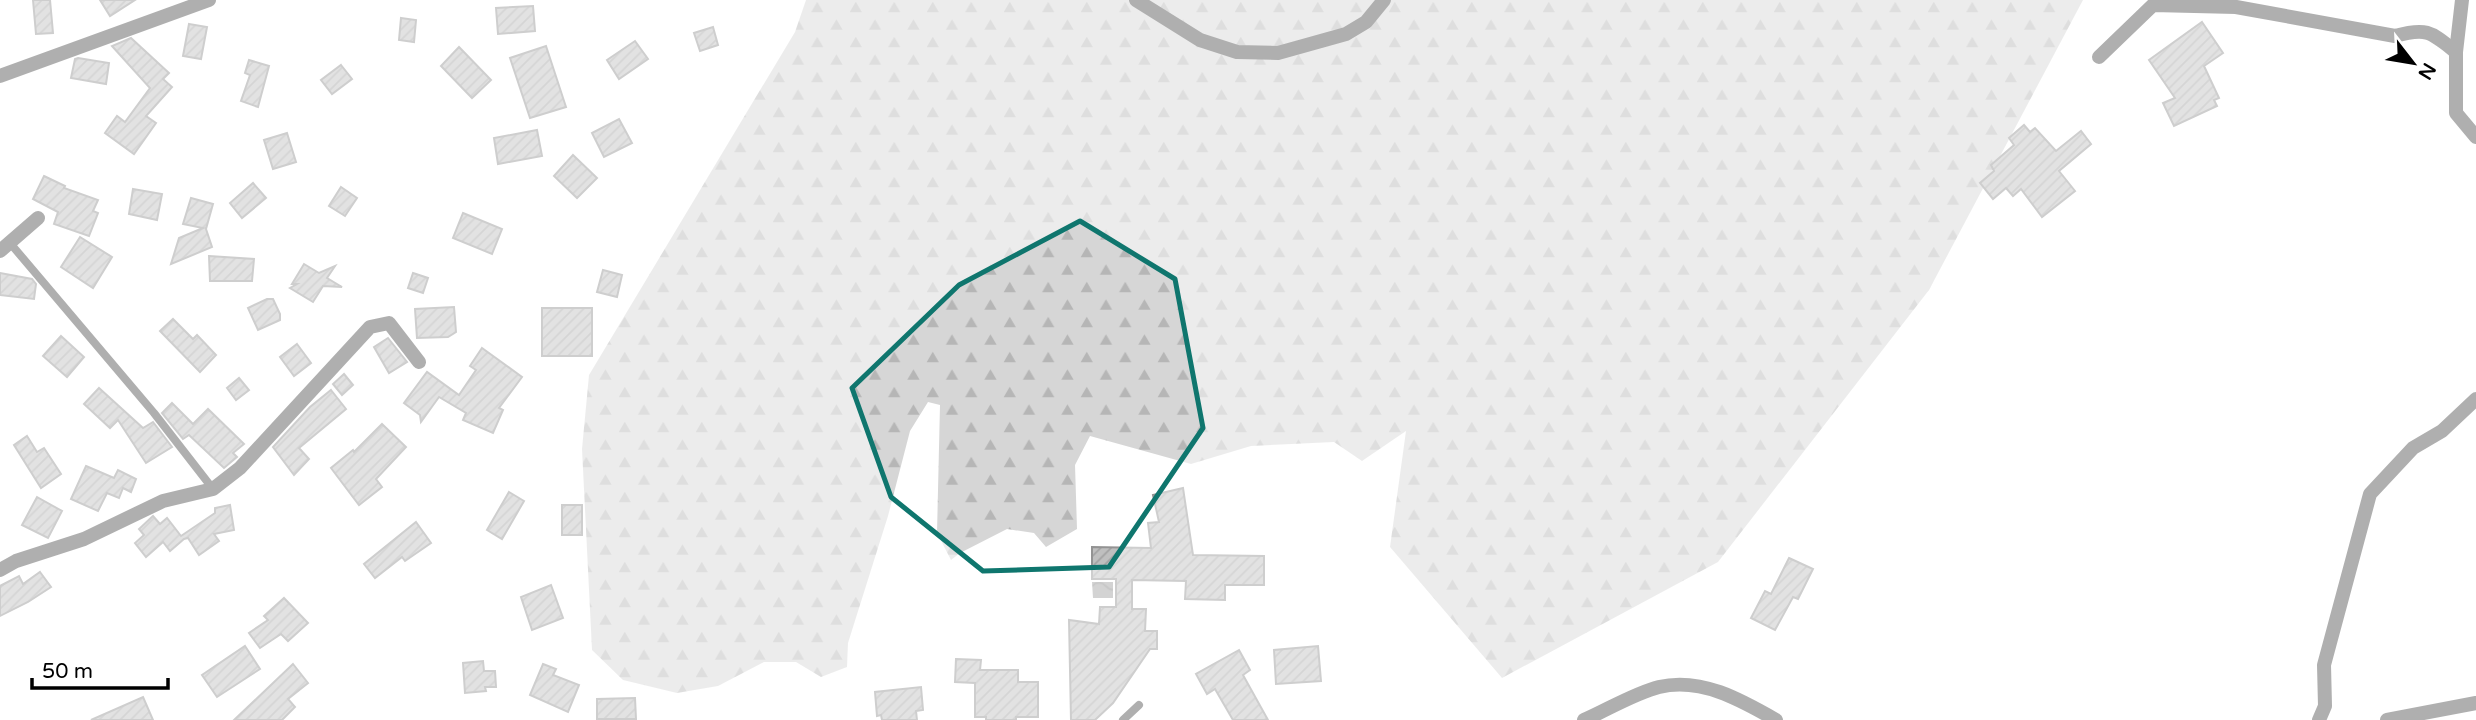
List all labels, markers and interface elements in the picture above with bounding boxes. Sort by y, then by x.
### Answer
north arrow [2378,28,2448,98]
text: N [2413,59,2440,83]
scale bar [32,646,168,690]
text: 50 m [42,659,93,684]

